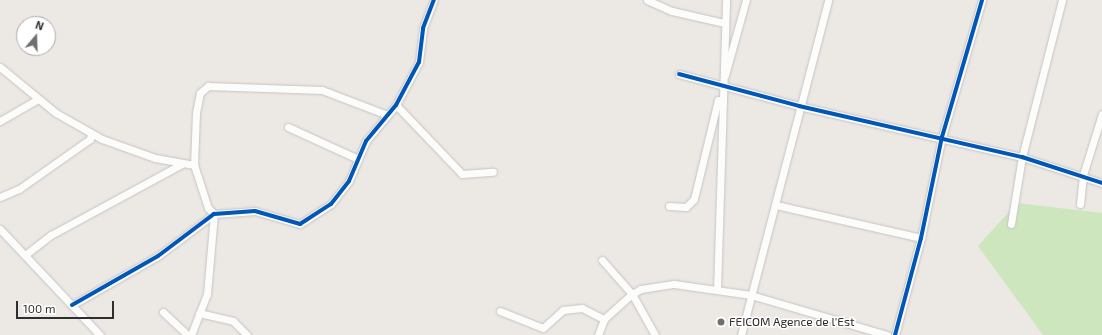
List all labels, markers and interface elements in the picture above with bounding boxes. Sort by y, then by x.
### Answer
north arrow [16,16,56,56]
text: N [34,18,46,33]
scale bar [18,293,116,319]
text: 100 m [23,301,55,315]
place label: FEICOM Agence de l'Est [729,315,855,329]
marker: FEICOM Agence de l'Est [716,317,726,327]

